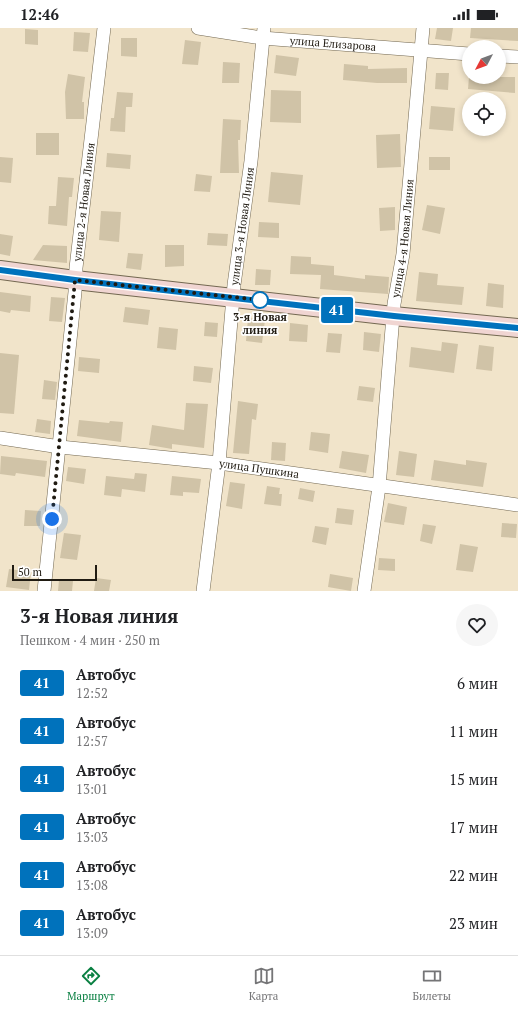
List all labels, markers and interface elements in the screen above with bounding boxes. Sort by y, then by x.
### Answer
text: 12:46 [20,4,59,24]
street label: улица Елизарова [288,33,377,54]
north arrow [462,40,506,84]
map controls [462,40,506,136]
button: locate [462,92,506,136]
street label: улица 2-я Новая Линия [70,142,98,263]
street label: улица 3-я Новая Линия [227,166,257,287]
street label: улица 4-я Новая Линия [388,178,417,300]
marker: 3-я Новая линия [251,291,269,309]
line badge: 41 [319,297,355,323]
text: 41 [329,300,345,319]
place label: 3-я Новая линия [233,310,288,337]
street label: улица Пушкина [217,456,300,481]
your location [42,509,62,529]
scale bar [12,563,97,582]
text: 50 m [18,565,42,579]
text: 3-я Новая линия [20,603,178,628]
button: heart [456,604,498,646]
text: Пешком · 4 мин · 250 m [20,631,160,649]
text: Автобус [76,664,136,684]
text: 41 [34,673,50,692]
text: 6 мин [457,673,498,693]
text: 12:52 [76,684,108,702]
text: Автобус [76,712,136,732]
text: 41 [34,721,50,740]
text: 11 мин [449,721,498,741]
text: 12:57 [76,732,108,750]
text: Автобус [76,760,136,780]
text: 41 [34,769,50,788]
text: 15 мин [449,769,498,789]
text: 13:01 [76,780,108,798]
text: Автобус [76,808,136,828]
text: 41 [34,817,50,836]
text: 17 мин [449,817,498,837]
text: 13:03 [76,828,108,846]
text: Автобус [76,856,136,876]
text: 41 [34,865,50,884]
text: 22 мин [449,865,498,885]
text: 13:08 [76,876,108,894]
text: Автобус [76,904,136,924]
text: 41 [34,913,50,932]
text: 23 мин [449,913,498,933]
text: 13:09 [76,924,108,942]
tab: Маршрут [67,965,115,1003]
tab: Карта [249,965,278,1003]
tab: Билеты [412,965,451,1003]

